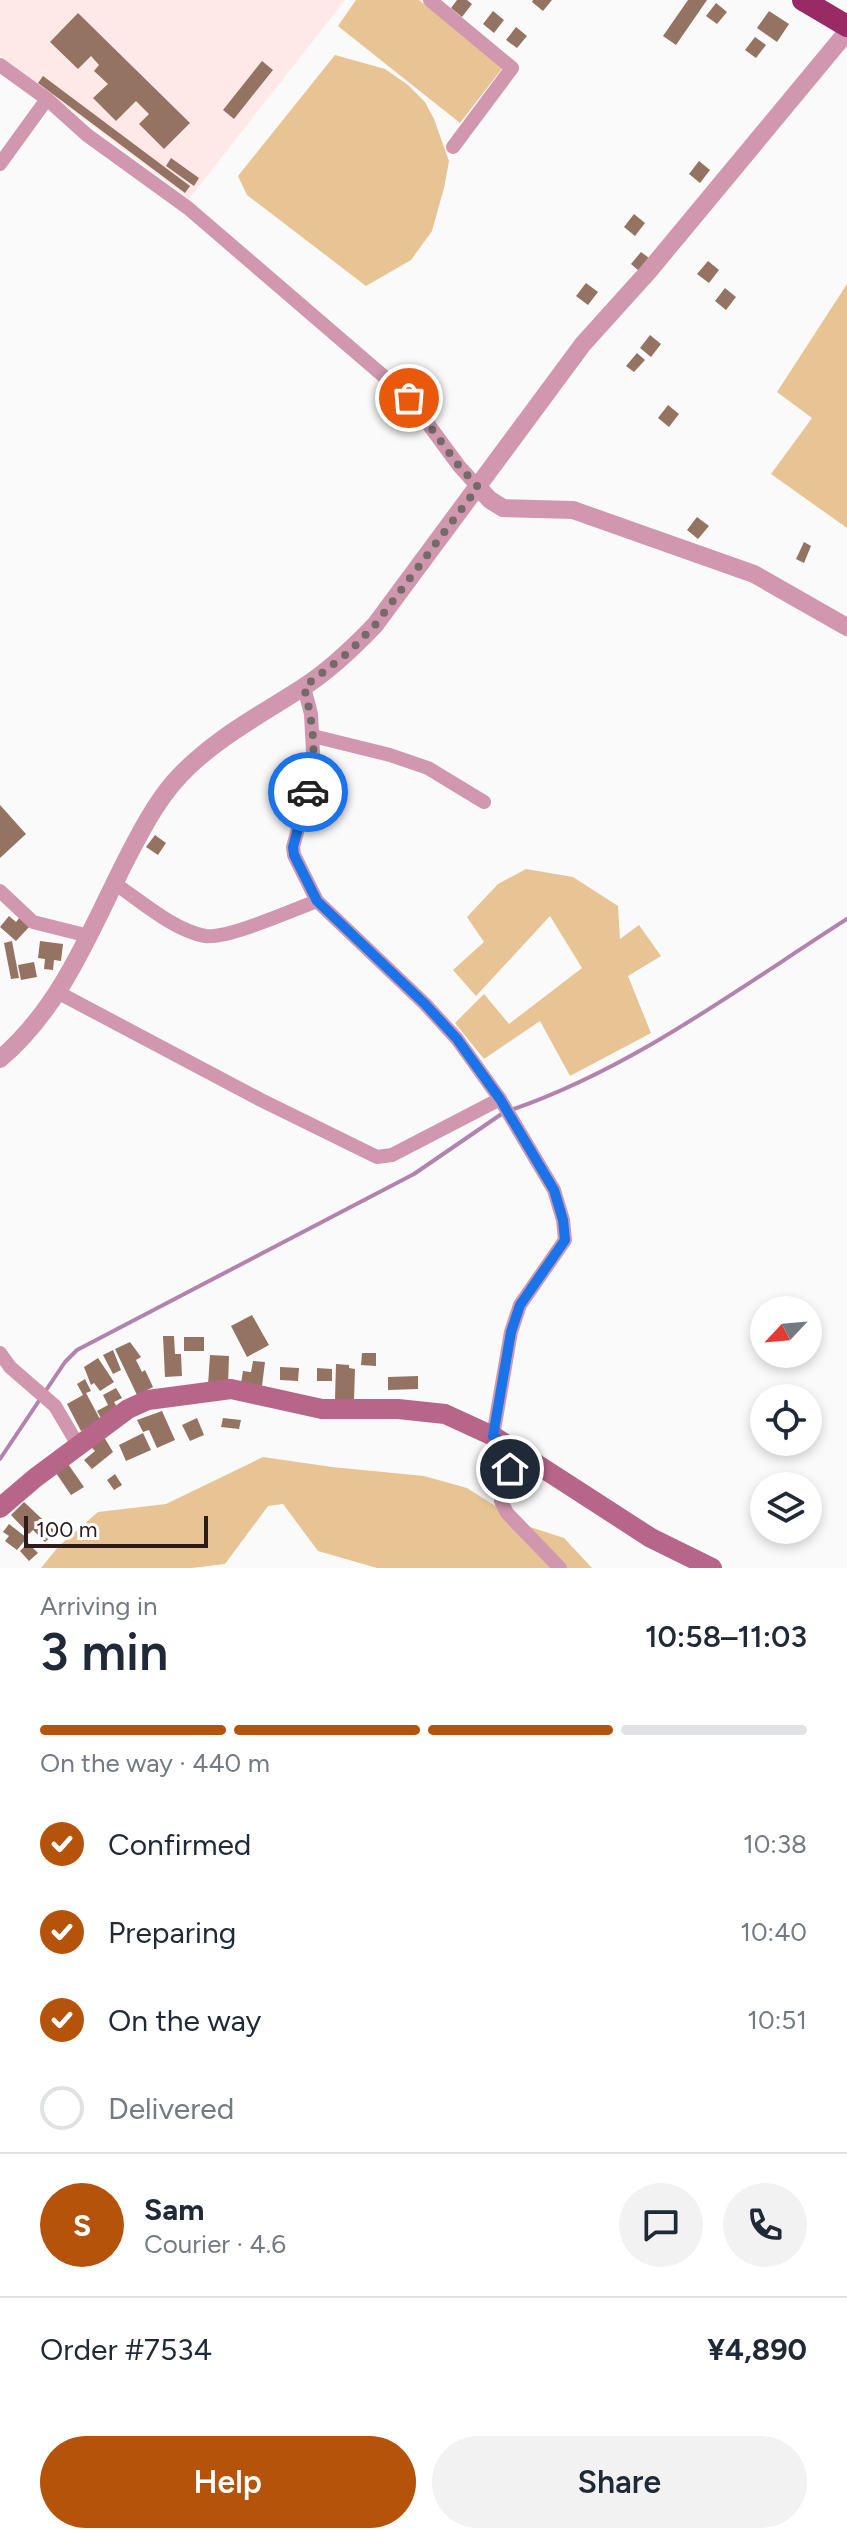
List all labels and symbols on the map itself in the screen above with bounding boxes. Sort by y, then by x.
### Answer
pin [375,364,443,432]
courier [268,752,348,832]
north arrow [750,1296,822,1368]
pin [476,1435,544,1503]
scale bar [24,1512,208,1548]

